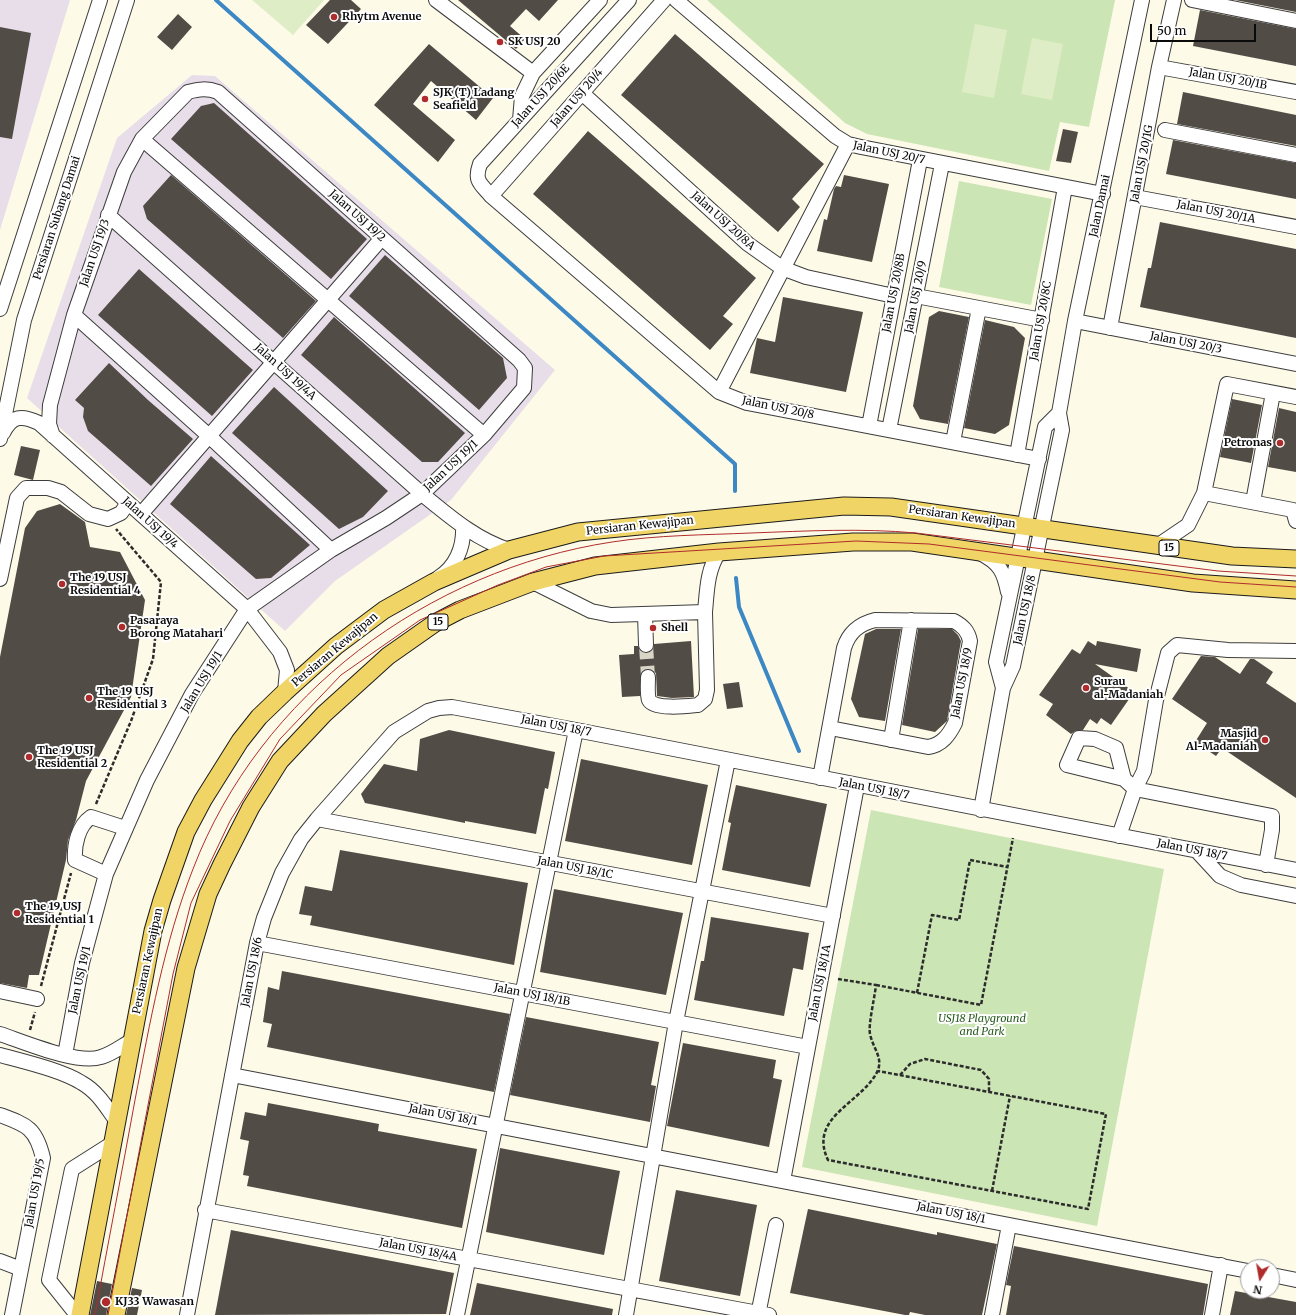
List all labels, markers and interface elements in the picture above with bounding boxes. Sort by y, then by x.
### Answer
place label: Rhytm Avenue [342,10,421,24]
marker: Rhytm Avenue [329,12,339,22]
scale bar [1152,16,1258,42]
text: 50 m [1157,23,1186,38]
place label: SK USJ 20 [508,35,560,49]
marker: SK USJ 20 [495,37,505,47]
street label: Jalan USJ 20/6E [509,62,573,130]
street label: Jalan USJ 20/4 [548,66,606,130]
street label: Jalan USJ 20/1B [1188,66,1268,92]
place label: SJK (T) Ladang Seafield [433,86,514,112]
marker: SJK (T) Ladang Seafield [420,94,430,104]
street label: Jalan USJ 20/1G [1128,124,1156,204]
street label: Jalan USJ 20/7 [852,139,926,167]
street label: Persiaran Subang Damai [31,154,83,282]
street label: Jalan Damai [1087,174,1113,238]
street label: Jalan USJ 19/2 [326,187,388,245]
street label: Jalan USJ 20/8A [689,189,757,253]
street label: Jalan USJ 20/1A [1176,198,1256,226]
street label: Jalan USJ 19/3 [77,218,113,288]
street label: Jalan USJ 20/8B [880,252,908,334]
street label: Jalan USJ 20/9 [903,260,929,334]
street label: Jalan USJ 20/8C [1028,280,1054,362]
street label: Jalan USJ 20/3 [1149,330,1223,356]
street label: Jalan USJ 19/4A [252,341,318,403]
street label: Jalan USJ 20/8 [741,394,815,422]
place label: Petronas [1224,436,1272,450]
street label: Jalan USJ 19/1 [421,438,481,494]
marker: Petronas [1275,438,1285,448]
street label: Jalan USJ 19/4 [119,495,181,551]
street label: Persiaran Kewajipan [908,503,1016,531]
street label: Persiaran Kewajipan [586,514,694,538]
road number: 15 [1159,540,1179,556]
place label: The 19 USJ Residential 4 [70,571,141,597]
street label: Jalan USJ 18/8 [1011,574,1039,646]
marker: The 19 USJ Residential 4 [57,579,67,589]
street label: Persiaran Kewajipan [289,610,381,690]
place label: Pasaraya Borong Matahari [130,614,223,640]
road number: 15 [428,614,448,630]
place label: Shell [661,621,688,635]
marker: Pasaraya Borong Matahari [117,622,127,632]
marker: Shell [648,623,658,633]
street label: Jalan USJ 18/9 [949,647,975,719]
street label: Jalan USJ 19/1 [179,649,225,715]
place label: Surau al-Madaniah [1094,675,1163,701]
marker: Surau al-Madaniah [1081,683,1091,693]
place label: The 19 USJ Residential 3 [97,685,167,711]
marker: The 19 USJ Residential 3 [84,693,94,703]
street label: Jalan USJ 18/7 [520,713,592,739]
place label: Masjid Al-Madaniah [1186,727,1257,753]
marker: Masjid Al-Madaniah [1260,735,1270,745]
place label: The 19 USJ Residential 2 [37,744,107,770]
marker: The 19 USJ Residential 2 [24,752,34,762]
street label: Jalan USJ 18/7 [838,776,910,802]
street label: Jalan USJ 18/7 [1156,837,1228,863]
street label: Jalan USJ 18/1C [536,854,614,882]
place label: The 19 USJ Residential 1 [25,900,94,926]
street label: Persiaran Kewajipan [130,907,166,1015]
marker: The 19 USJ Residential 1 [12,908,22,918]
street label: Jalan USJ 18/6 [239,936,265,1008]
street label: Jalan USJ 18/1A [806,944,834,1022]
street label: Jalan USJ 19/1 [66,945,94,1015]
street label: Jalan USJ 18/1B [493,981,571,1009]
park label: USJ18 Playground and Park [938,1012,1026,1038]
street label: Jalan USJ 18/1 [408,1102,478,1128]
street label: Jalan USJ 19/5 [22,1157,48,1229]
street label: Jalan USJ 18/1 [916,1200,986,1226]
street label: Jalan USJ 18/4A [378,1236,458,1264]
north arrow [1240,1259,1280,1299]
text: N [1252,1282,1264,1298]
place label: KJ33 Wawasan [115,1295,194,1309]
marker: KJ33 Wawasan [100,1296,112,1308]

